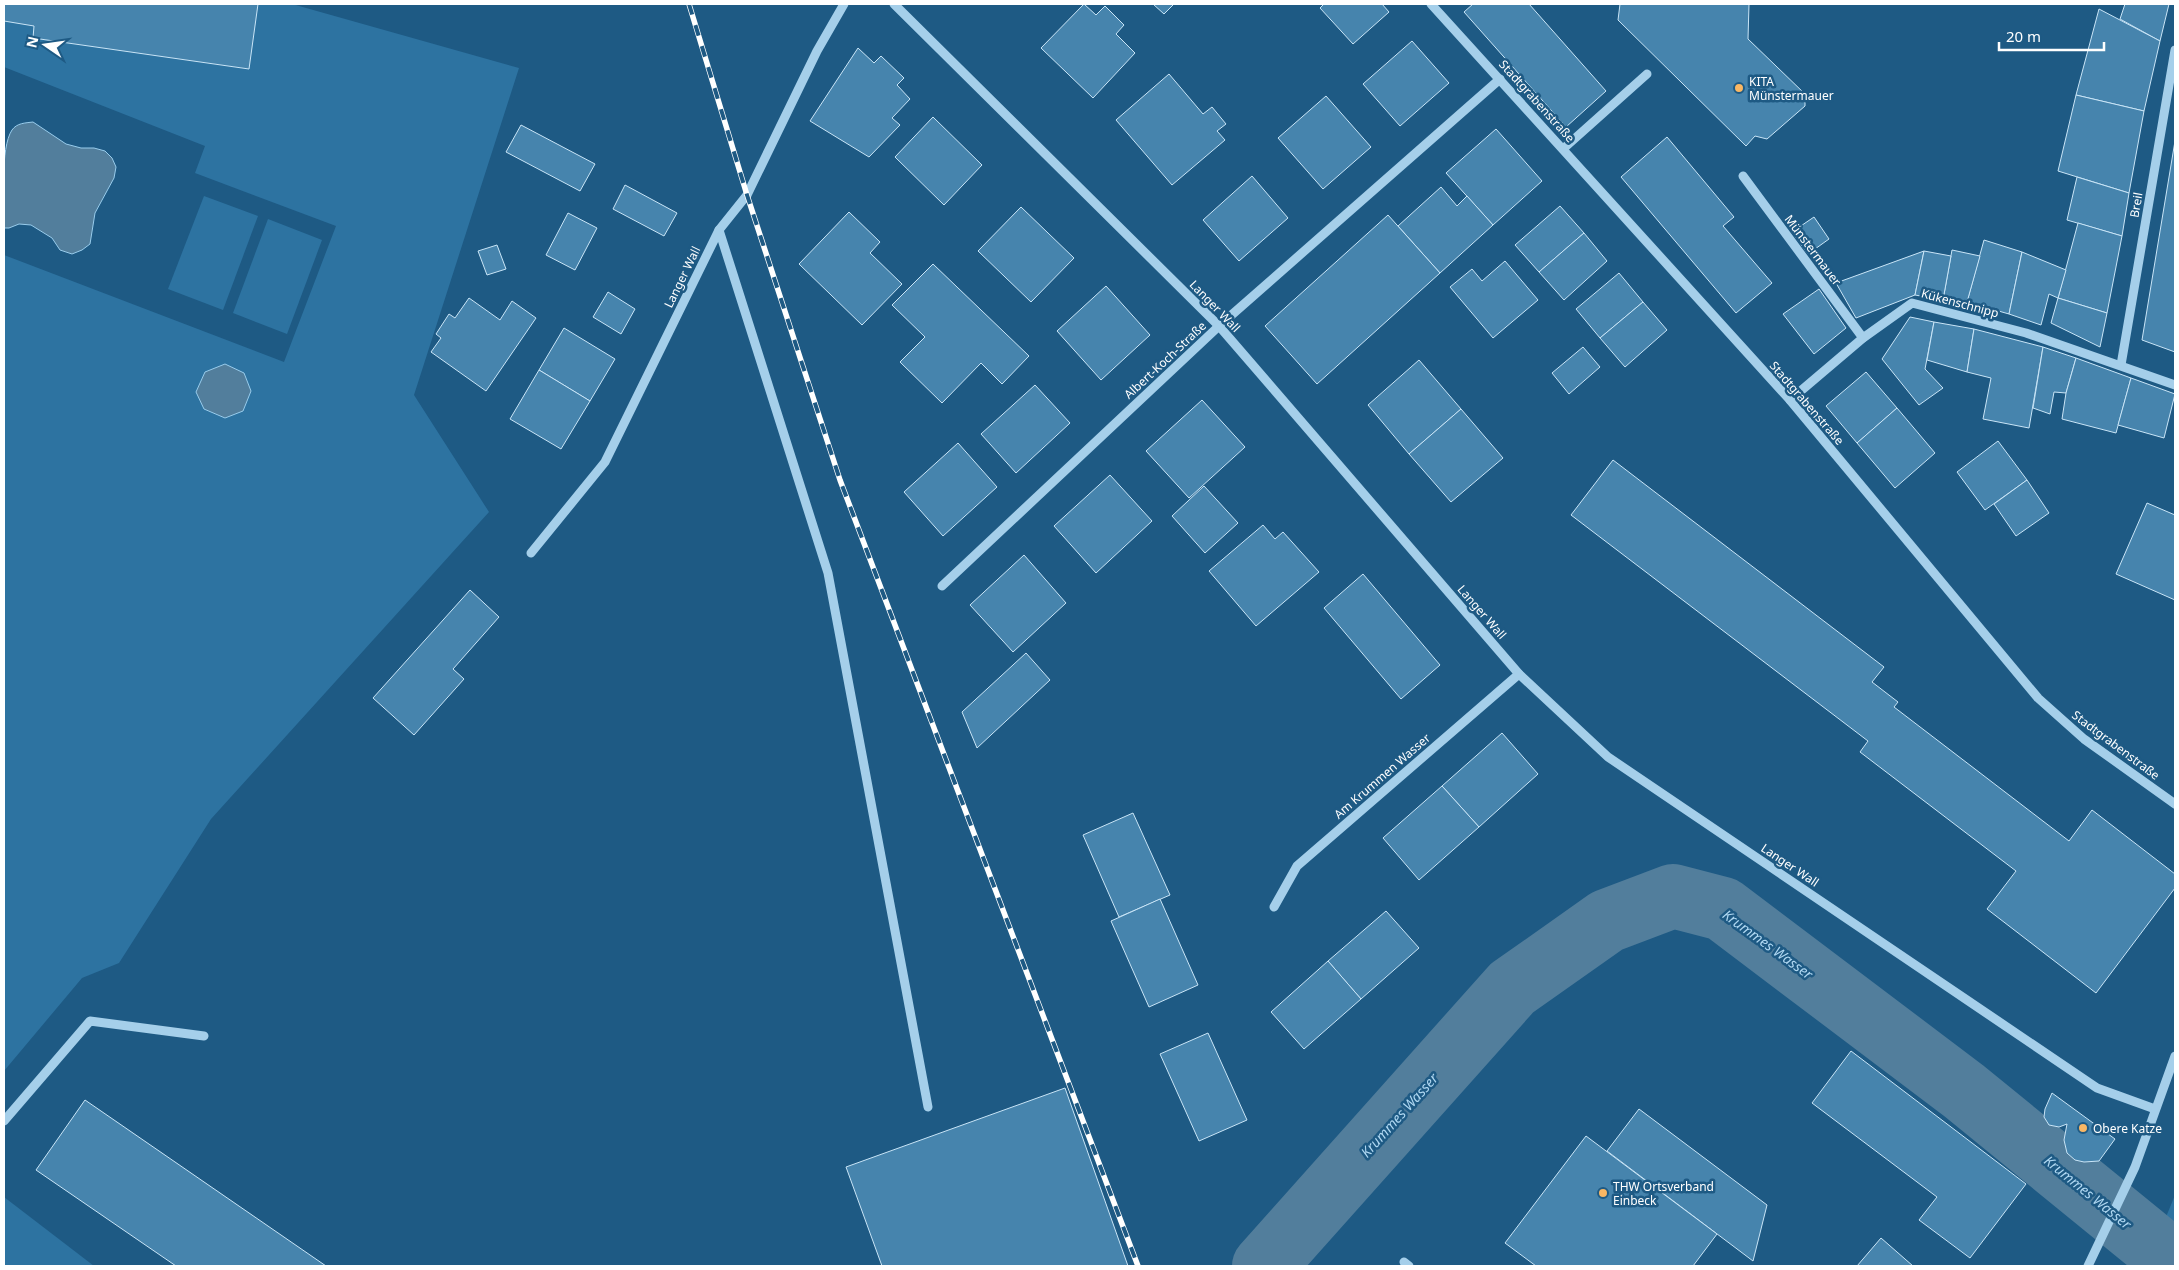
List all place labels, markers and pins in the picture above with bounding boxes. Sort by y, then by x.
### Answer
place label: KITA Münstermauer [1749,73,1834,104]
marker: KITA Münstermauer [1733,82,1745,94]
place label: Obere Katze [2093,1120,2162,1137]
marker: Obere Katze [2077,1122,2089,1134]
place label: THW Ortsverband Einbeck [1613,1178,1714,1209]
marker: THW Ortsverband Einbeck [1597,1187,1609,1199]

